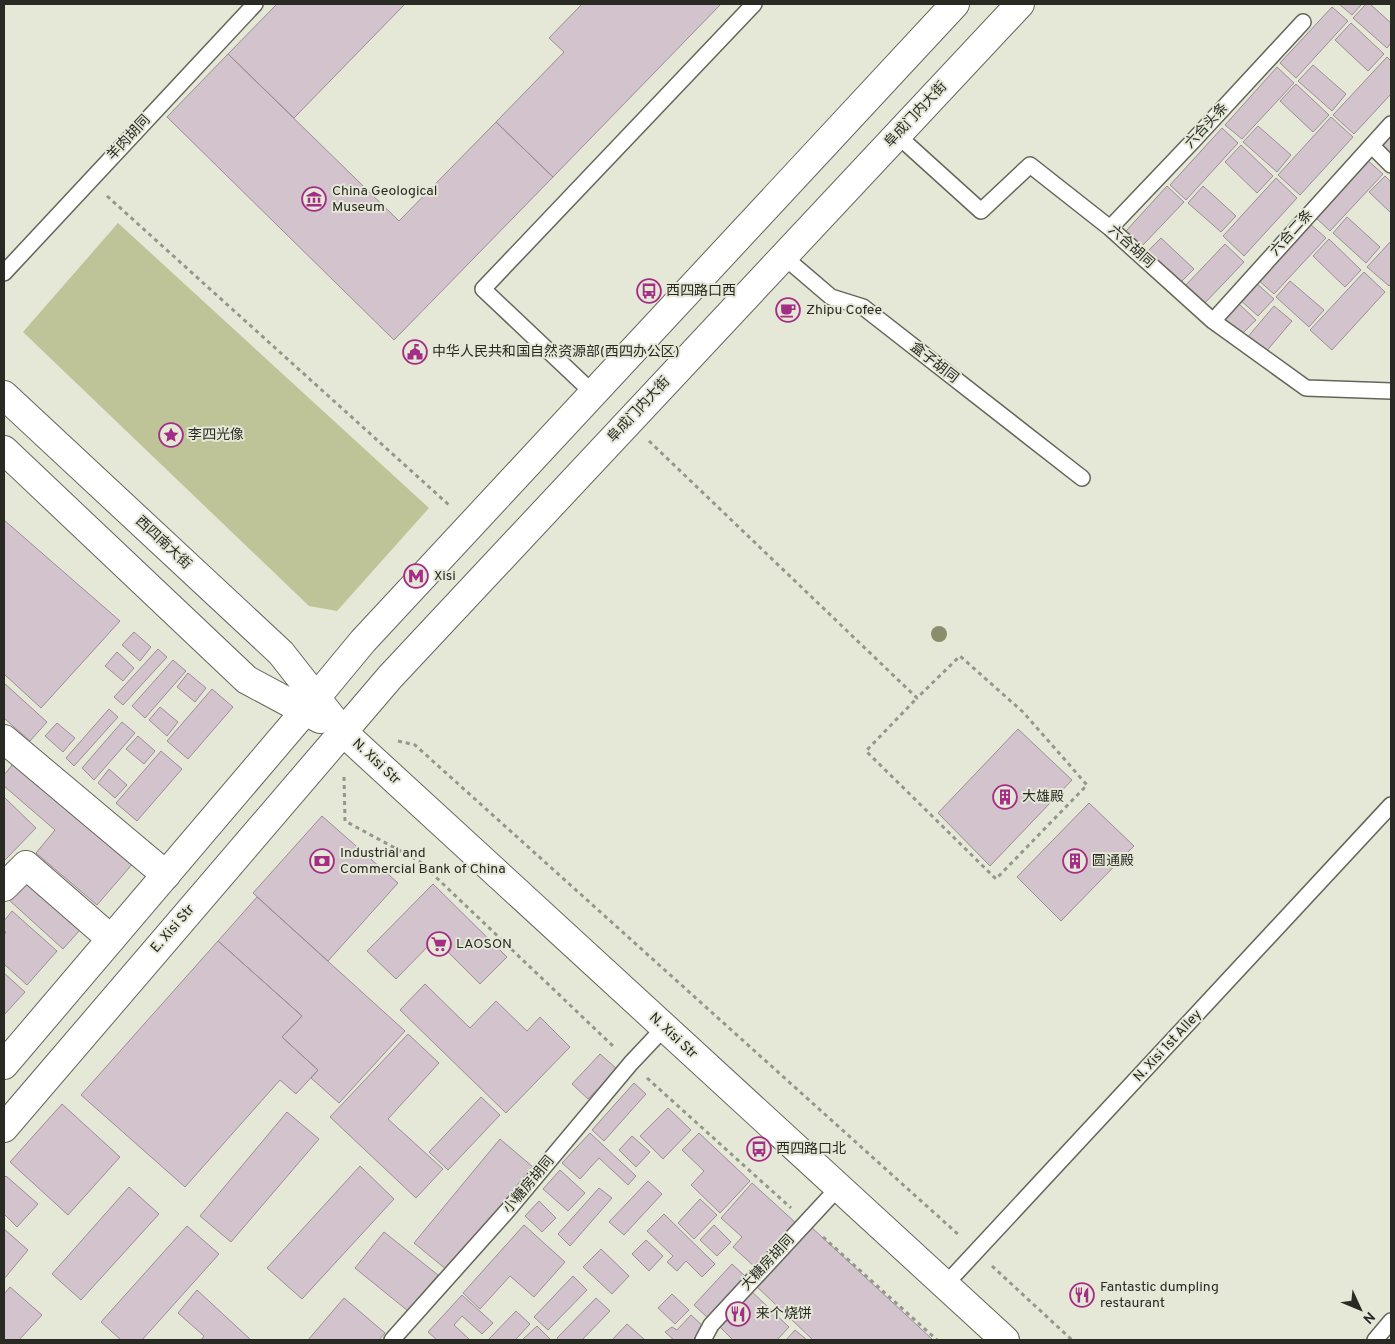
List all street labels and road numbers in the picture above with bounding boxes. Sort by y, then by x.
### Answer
street label: 阜成门内大街 [881,78,951,152]
street label: 六合头条 [1182,100,1232,152]
street label: 羊肉胡同 [104,112,154,164]
street label: 六合二条 [1267,207,1317,259]
street label: 六合胡同 [1105,222,1157,272]
street label: 盒子胡同 [907,339,961,387]
street label: 阜成门内大街 [604,373,674,447]
street label: 西四南大街 [132,513,194,573]
street label: N. Xisi Str [348,735,404,789]
street label: E. Xisi Str [147,901,199,957]
street label: N. Xisi 1st Alley [1130,1006,1206,1086]
street label: N. Xisi Str [645,1009,701,1063]
street label: 小糖房胡同 [499,1152,558,1217]
street label: 大糖房胡同 [737,1231,798,1294]

